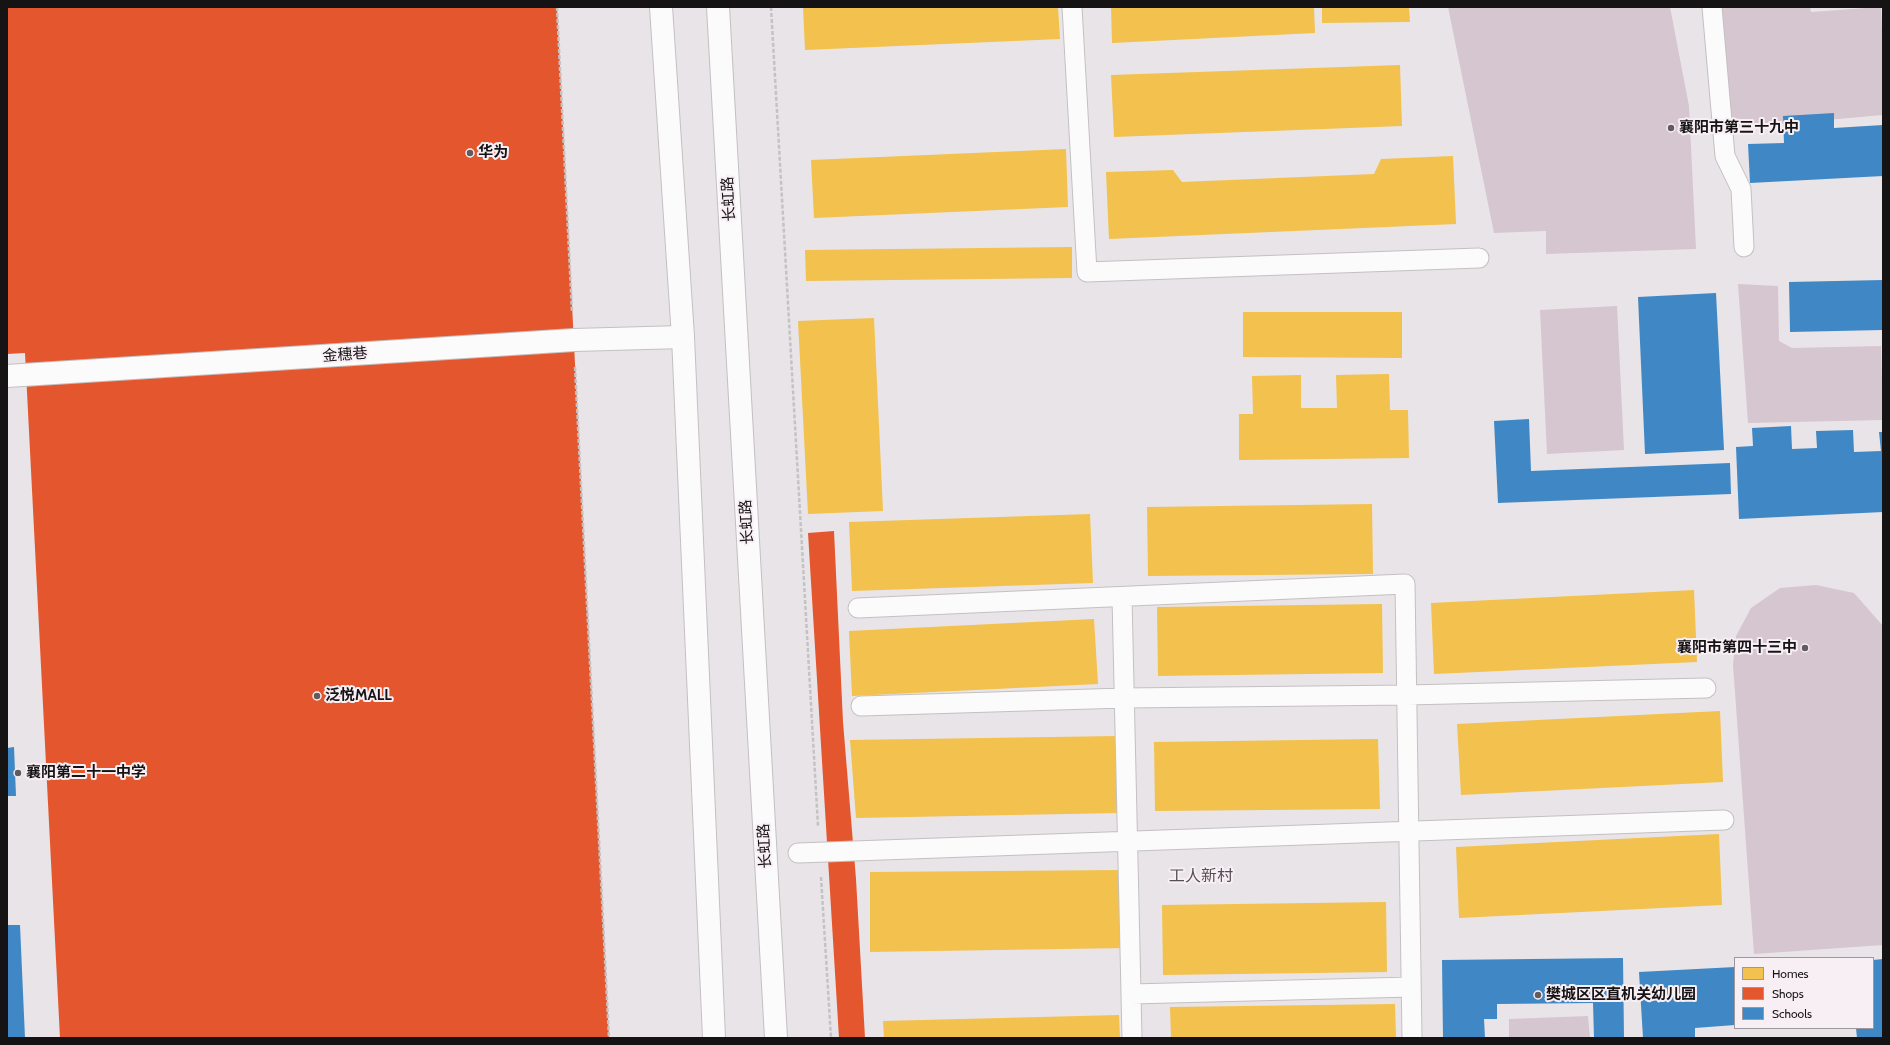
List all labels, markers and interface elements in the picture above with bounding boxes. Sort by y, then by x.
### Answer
place label: 襄阳市第三十九中 [1679,119,1799,137]
marker: 襄阳市第三十九中 [1666,123,1676,133]
place label: 华为 [478,144,508,162]
marker: 华为 [465,148,475,158]
street label: 长虹路 [719,176,739,222]
street label: 金穗巷 [322,344,368,366]
street label: 长虹路 [737,499,757,545]
place label: 襄阳市第四十三中 [1677,639,1797,657]
marker: 襄阳市第四十三中 [1800,643,1810,653]
place label: 泛悦MALL [325,687,392,705]
marker: 泛悦MALL [312,691,322,701]
place label: 襄阳第二十一中学 [26,764,146,782]
marker: 襄阳第二十一中学 [13,768,23,778]
street label: 长虹路 [755,823,775,869]
district label: 工人新村 [1169,866,1233,886]
legend [1734,957,1874,1029]
text: Homes [1772,966,1809,981]
place label: 樊城区区直机关幼儿园 [1546,986,1696,1004]
text: Shops [1772,986,1804,1001]
marker: 樊城区区直机关幼儿园 [1533,990,1543,1000]
text: Schools [1772,1006,1812,1021]

